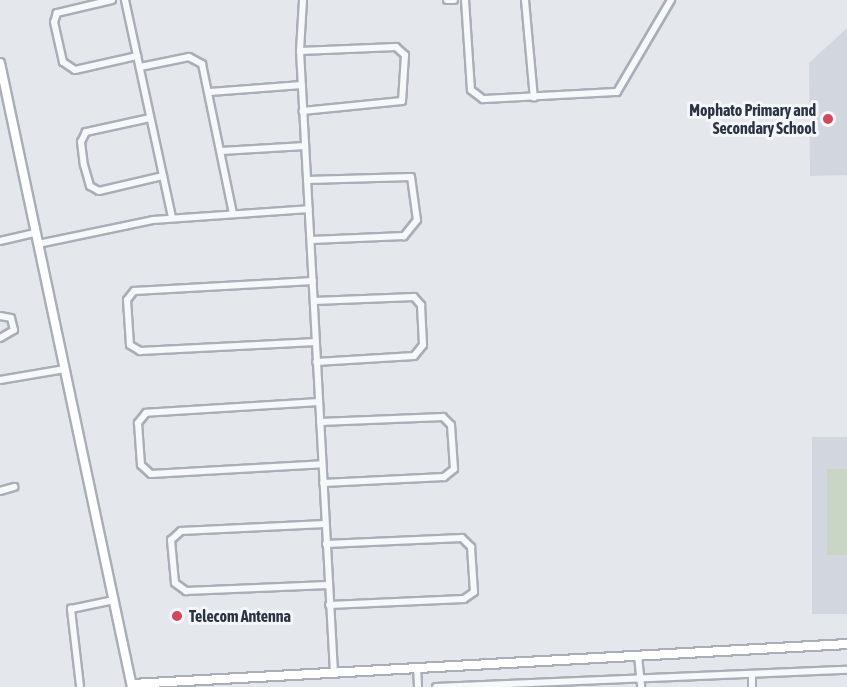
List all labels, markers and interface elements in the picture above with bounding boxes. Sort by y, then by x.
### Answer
place label: Mophato Primary and Secondary School [689,100,816,138]
marker: Mophato Primary and Secondary School [821,112,835,126]
place label: Telecom Antenna [189,606,291,626]
marker: Telecom Antenna [170,609,184,623]

